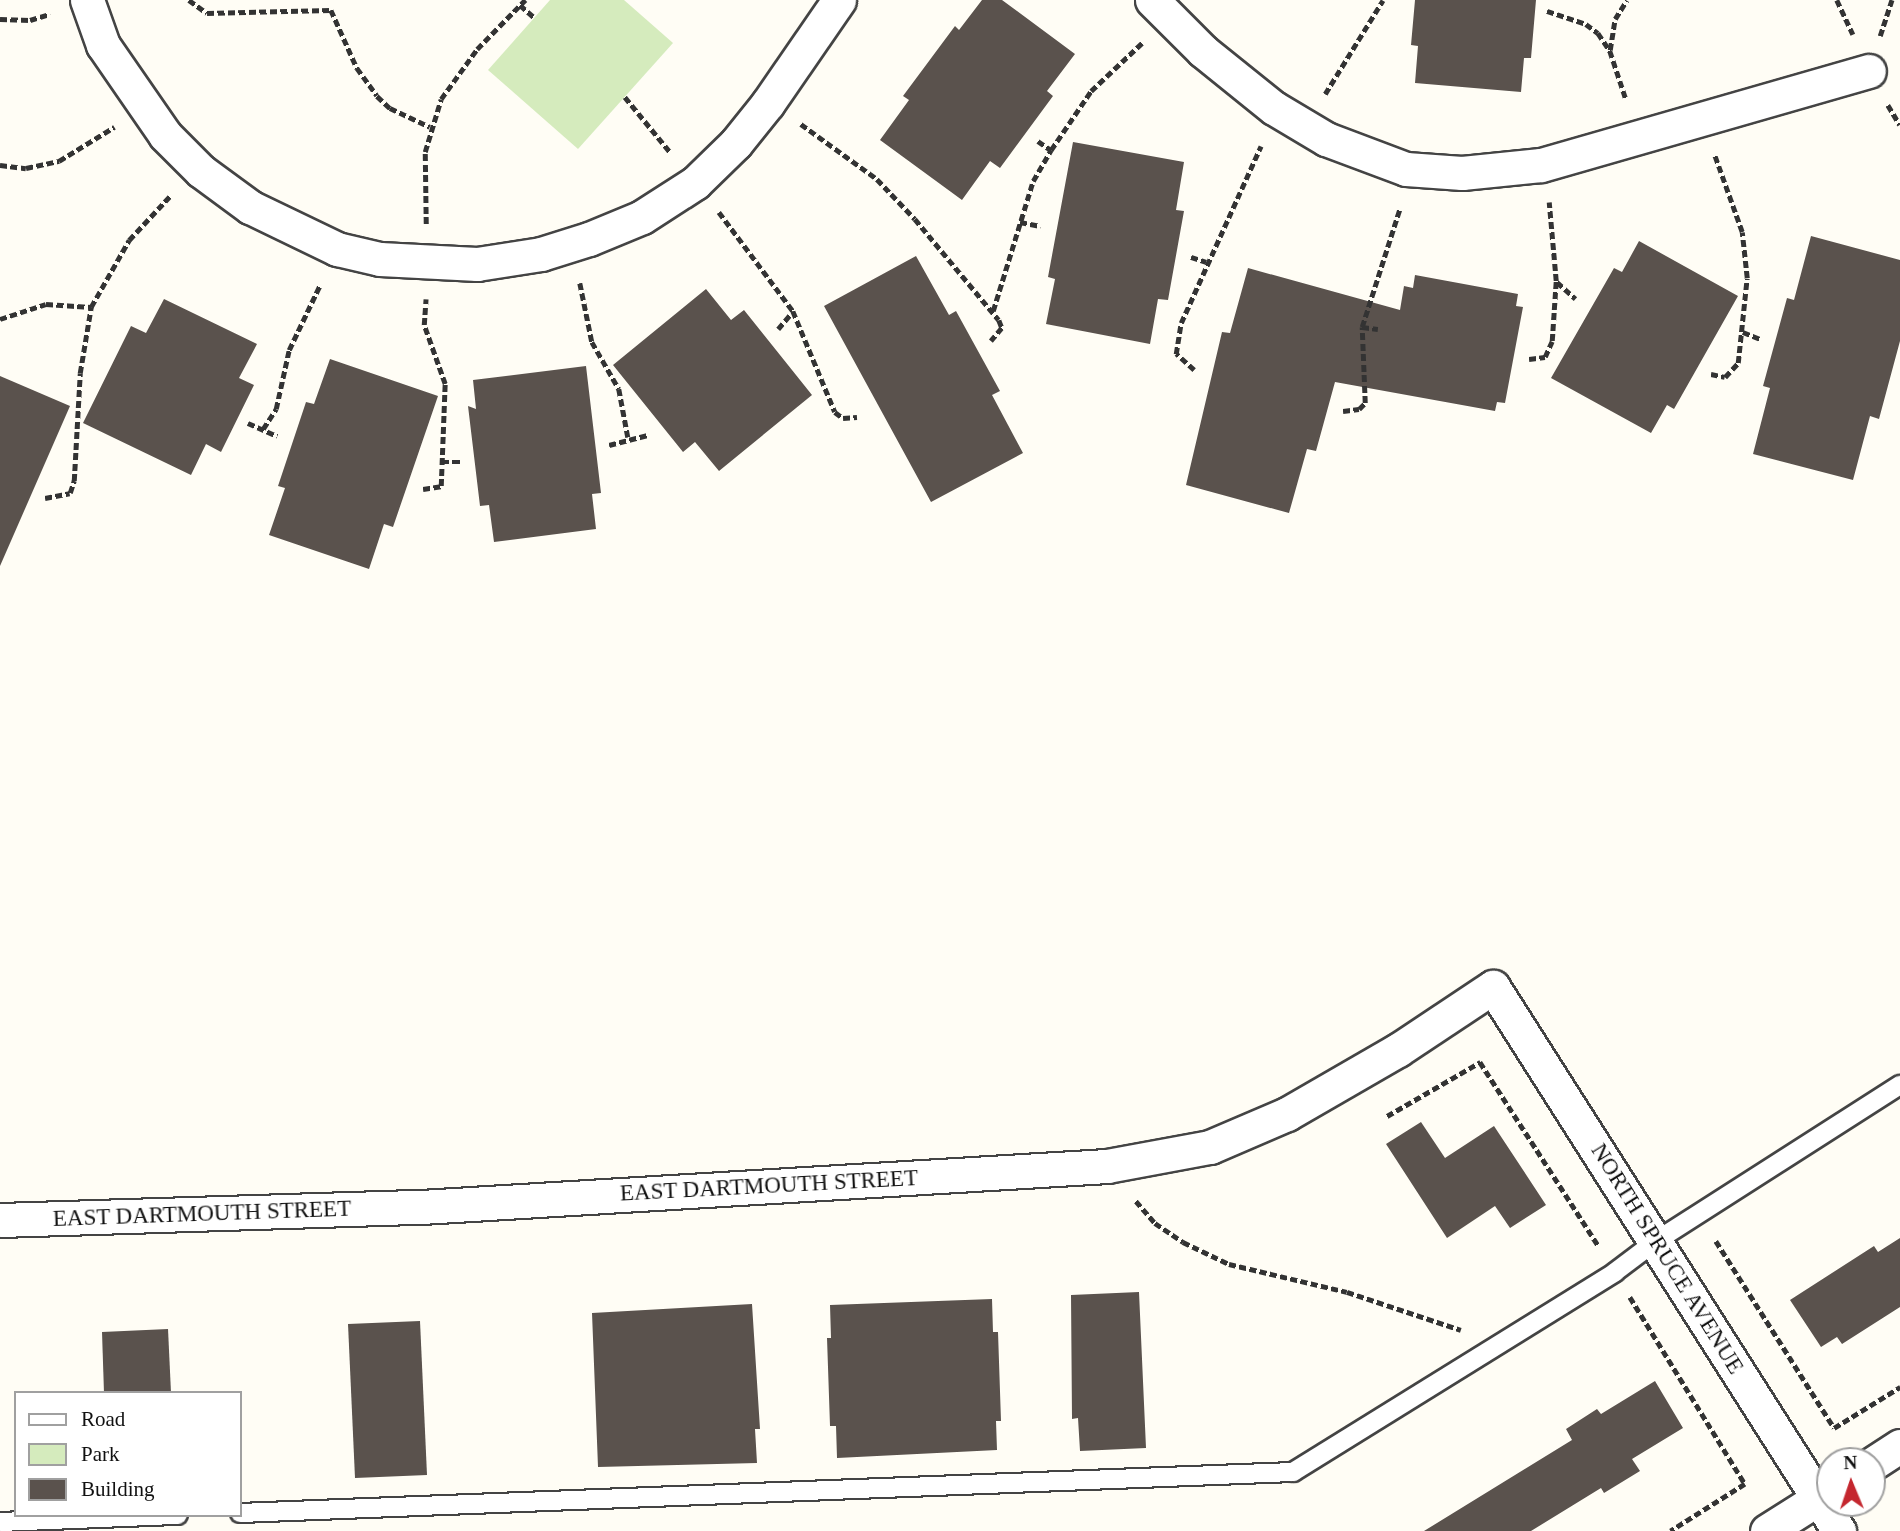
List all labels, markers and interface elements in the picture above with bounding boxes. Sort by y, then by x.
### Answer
street label: NORTH SPRUCE AVENUE [1584,1138,1750,1380]
street label: EAST DARTMOUTH STREET [619,1164,919,1208]
street label: EAST DARTMOUTH STREET [52,1195,352,1233]
legend [14,1391,242,1517]
text: Road [81,1407,125,1431]
text: Park [81,1442,120,1466]
north arrow [1816,1447,1886,1517]
text: N [1843,1452,1858,1473]
text: Building [81,1477,155,1501]

